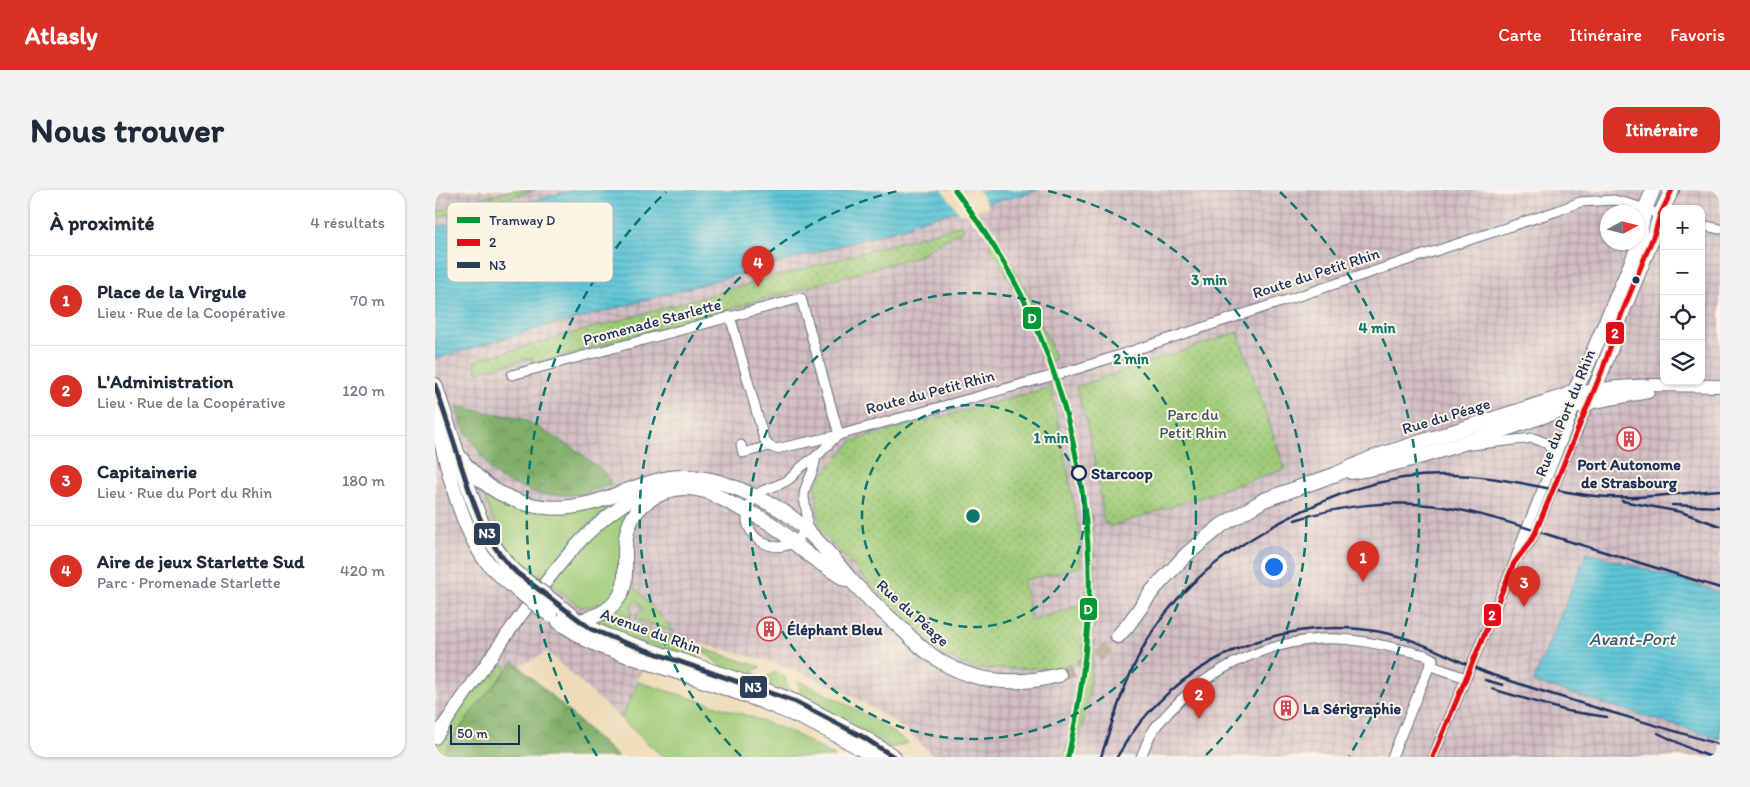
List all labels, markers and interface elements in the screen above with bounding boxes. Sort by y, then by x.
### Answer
text: Atlasly [25,21,98,50]
text: Carte [1498,24,1542,46]
text: Itinéraire [1570,24,1642,46]
text: Favoris [1670,24,1725,46]
button: Itinéraire [1603,107,1720,153]
text: Nous trouver [30,109,224,151]
legend [447,202,613,282]
north arrow [1600,205,1645,250]
map controls [1660,205,1705,385]
button: + [1660,205,1705,250]
text: À proximité [50,210,155,235]
text: Tramway D [489,212,555,229]
text: 4 résultats [310,213,385,232]
text: 2 [489,234,497,251]
street label: Route du Petit Rhin [1250,243,1382,303]
pin: 4 [742,246,774,287]
button: − [1660,250,1705,295]
text: N3 [489,257,506,274]
text: 3 min [1191,271,1228,289]
unlabelled marker [1631,275,1641,285]
text: Place de la Virgule [97,280,246,303]
text: 1 [62,291,70,310]
text: 70 m [350,291,385,310]
street label: Promenade Starlette [581,294,723,350]
button: locate [1660,295,1705,340]
text: Lieu · Rue de la Coopérative [97,303,286,322]
line badge: D [1022,306,1042,330]
text: D [1027,310,1037,327]
text: 4 min [1359,319,1396,337]
line badge: 2 [1605,321,1625,345]
text: 2 [1611,325,1619,342]
button: layers [1660,340,1705,385]
street label: Rue du Port du Rhin [1531,347,1599,479]
text: 2 min [1113,350,1150,368]
street label: Route du Petit Rhin [864,366,996,418]
text: L'Administration [97,370,233,393]
text: 2 [62,381,70,400]
text: 120 m [342,381,385,400]
text: Lieu · Rue de la Coopérative [97,393,286,412]
street label: Rue du Péage [1400,394,1492,438]
park label: Parc du Petit Rhin [1159,405,1227,442]
building icon: Port Autonome de Strasbourg [1616,426,1642,452]
text: 1 min [1034,429,1069,447]
place label: Port Autonome de Strasbourg [1577,455,1681,493]
text: Capitainerie [97,460,197,483]
place label: Starcoop [1091,464,1153,484]
marker: Starcoop [1071,465,1087,481]
text: 3 [62,471,70,490]
text: 180 m [342,471,385,490]
text: Lieu · Rue du Port du Rhin [97,483,272,502]
centre of rings [964,507,982,525]
line badge: N3 [473,522,501,546]
text: N3 [478,525,496,542]
pin: 1 [1347,541,1379,582]
text: Aire de jeux Starlette Sud [97,550,304,573]
your location [1261,554,1287,580]
text: 4 [61,561,71,580]
text: 420 m [340,561,385,580]
pin: 3 [1508,566,1540,607]
text: Parc · Promenade Starlette [97,573,281,592]
street label: Rue du Péage [873,575,953,651]
line badge: D [1079,597,1098,621]
text: D [1083,601,1093,618]
line badge: 2 [1483,603,1502,627]
street label: Avenue du Rhin [598,604,704,658]
text: 2 [1488,607,1496,624]
building icon: Éléphant Bleu [756,616,782,642]
place label: Éléphant Bleu [787,620,883,640]
water label: Avant-Port [1589,628,1677,650]
line badge: N3 [739,675,768,699]
pin: 2 [1183,678,1215,719]
text: N3 [744,679,762,696]
building icon: La Sérigraphie [1273,695,1299,721]
place label: La Sérigraphie [1303,699,1402,719]
scale bar [450,722,520,745]
text: 50 m [457,725,488,742]

